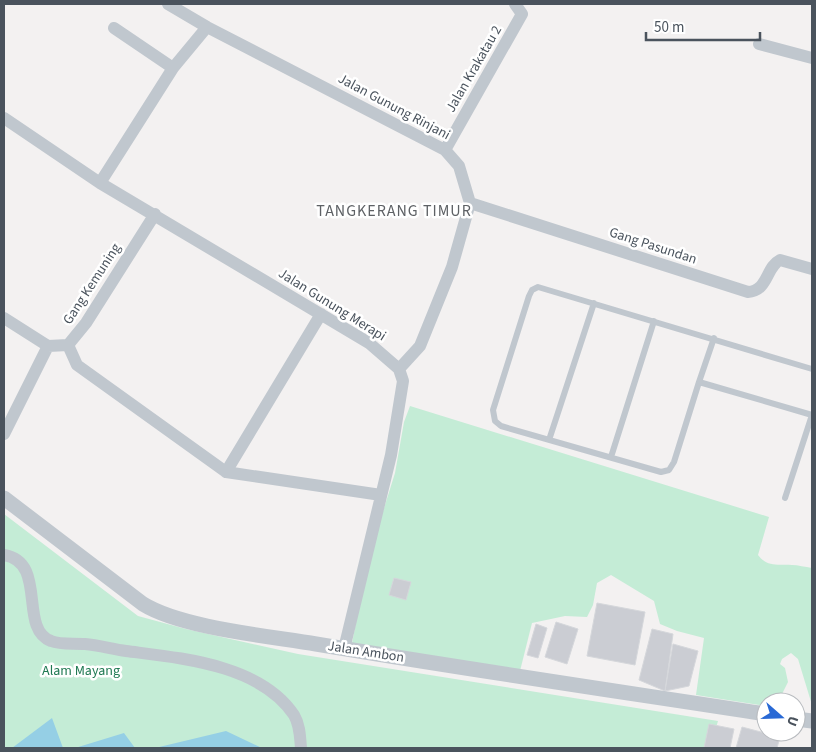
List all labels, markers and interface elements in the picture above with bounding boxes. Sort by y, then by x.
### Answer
scale bar [646,10,760,42]
text: 50 m [654,17,684,38]
street label: Jalan Krakatau 2 [441,22,507,116]
street label: Jalan Gunung Rinjani [334,69,454,145]
district label: TANGKERANG TIMUR [316,200,472,222]
street label: Gang Pasundan [607,222,699,270]
street label: Gang Kemuning [58,239,126,329]
street label: Jalan Gunung Merapi [274,264,390,346]
street label: Jalan Ambon [326,636,406,668]
park label: Alam Mayang [42,661,120,681]
north arrow [756,692,806,742]
text: U [781,713,803,729]

